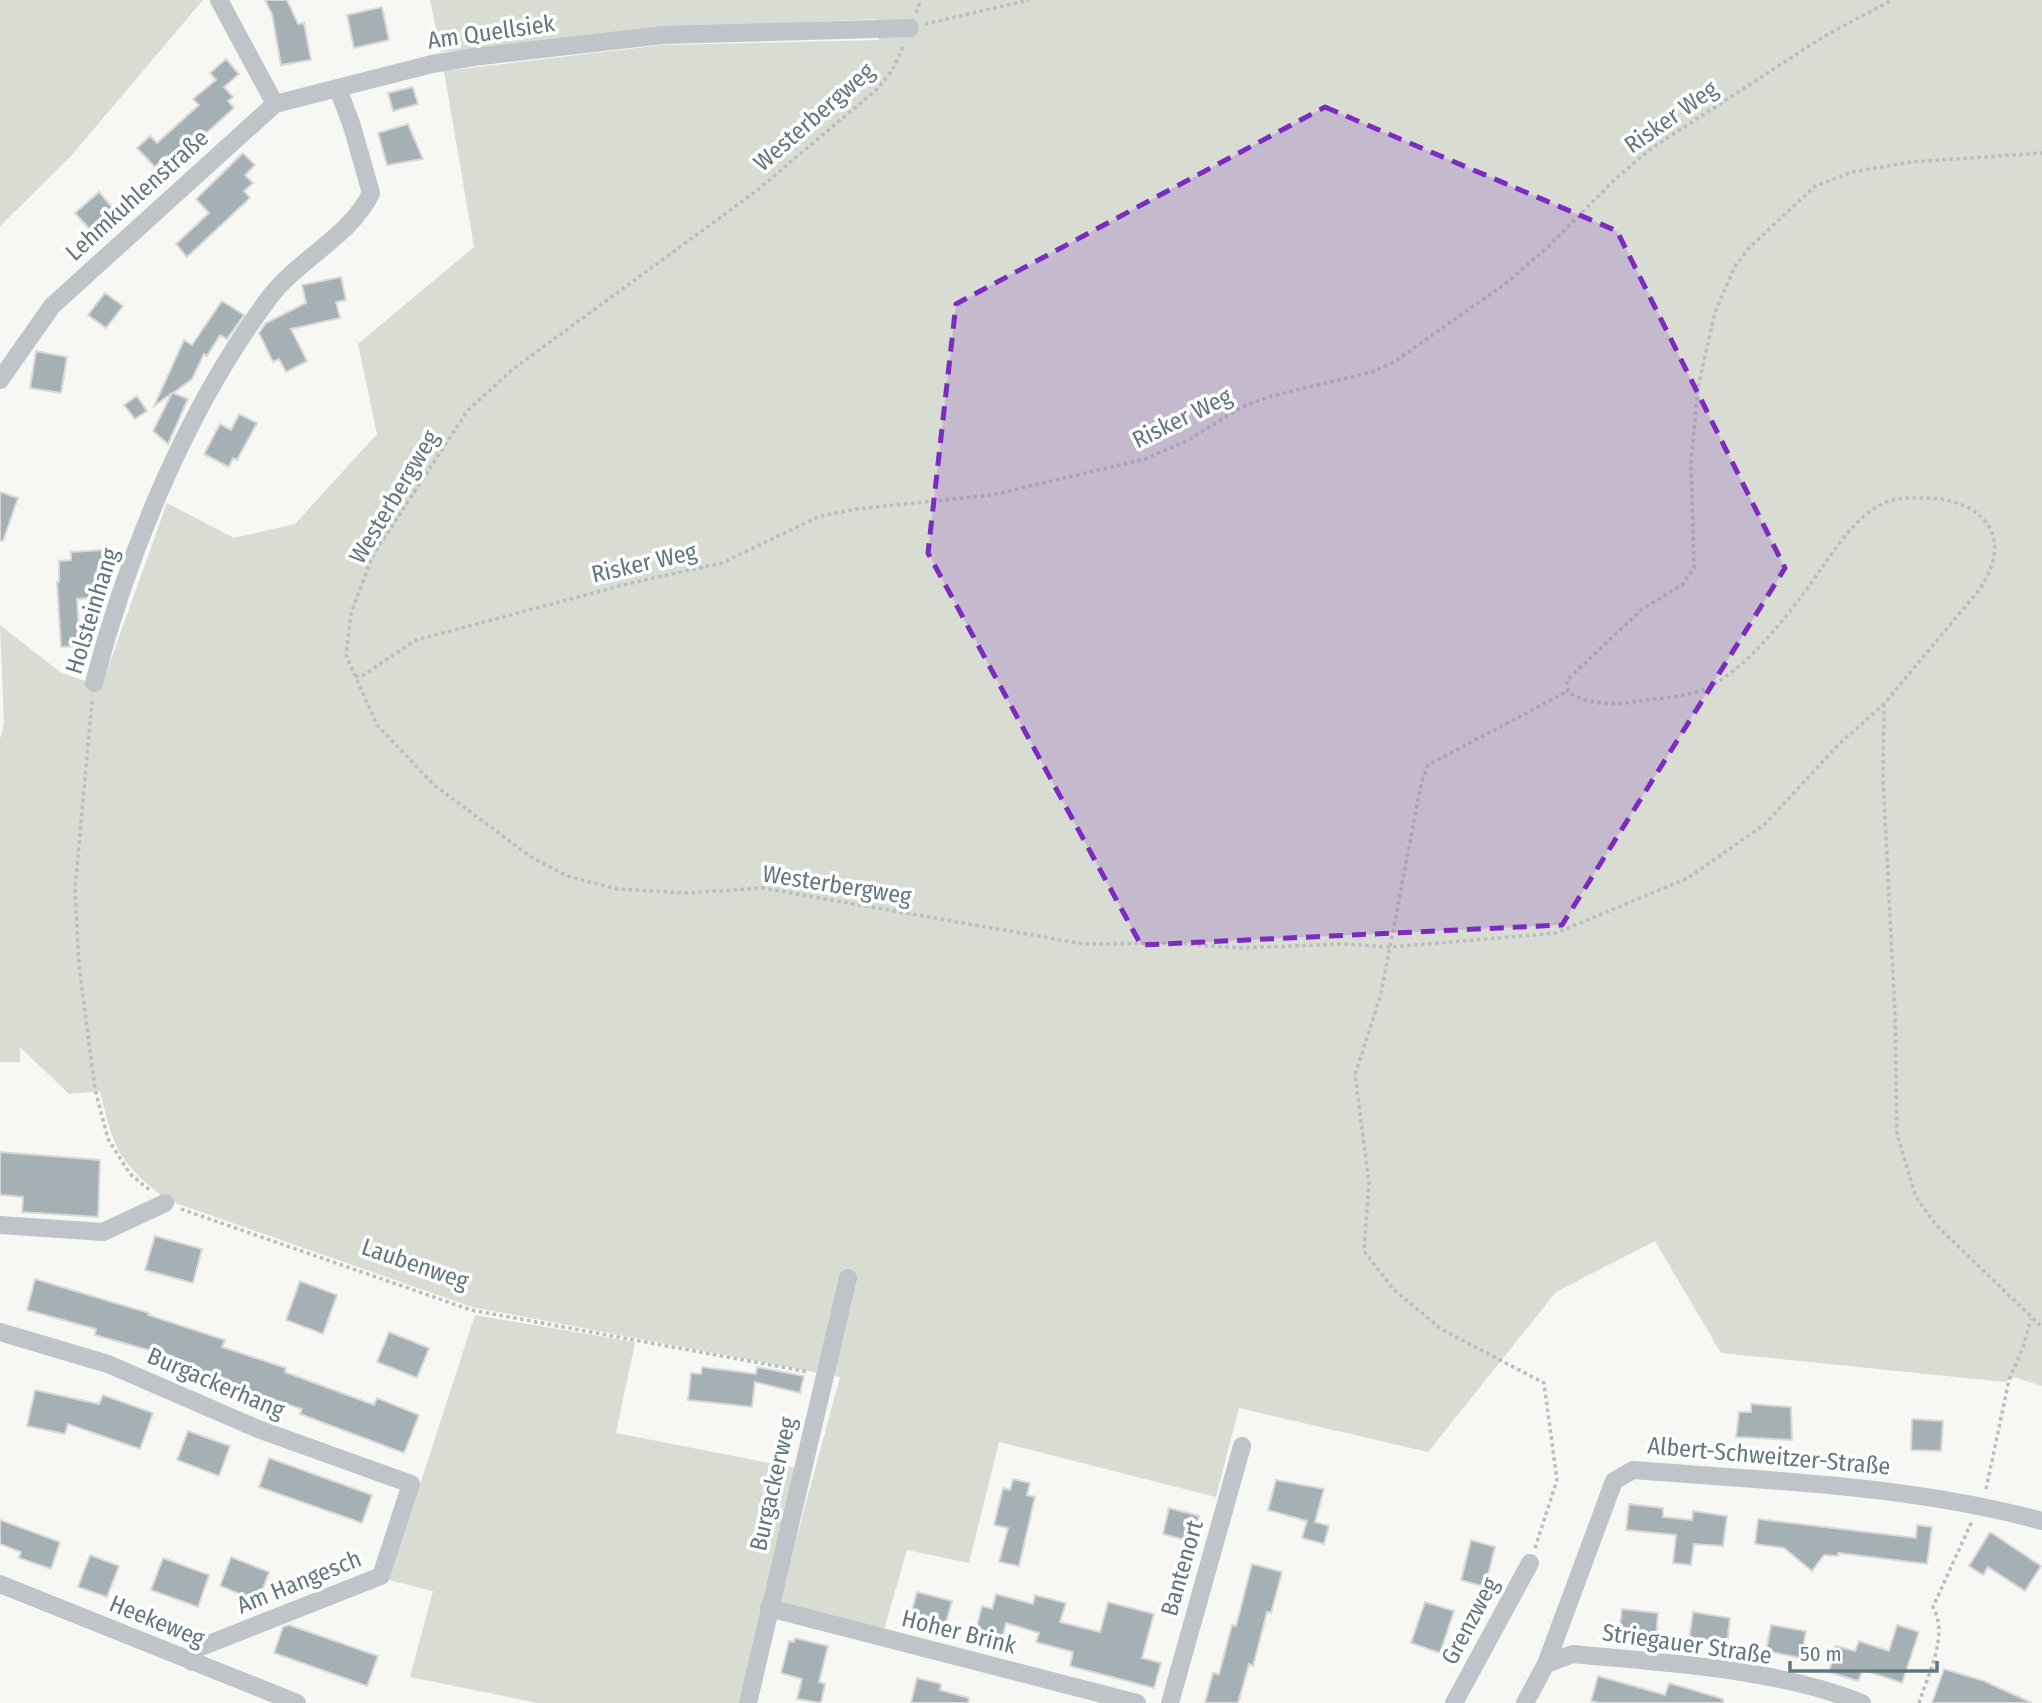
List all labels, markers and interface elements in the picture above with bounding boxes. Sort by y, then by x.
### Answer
street label: Am Quellsiek [426,9,557,55]
street label: Westerbergweg [748,57,880,177]
street label: Risker Weg [1619,74,1723,159]
street label: Lehmkuhlenstraße [60,124,214,266]
street label: Risker Weg [1128,382,1237,454]
street label: Westerbergweg [343,425,445,569]
street label: Risker Weg [589,537,700,589]
street label: Holsteinhang [60,544,125,677]
street label: Westerbergweg [761,859,914,911]
street label: Laubenweg [358,1233,473,1296]
street label: Burgackerhang [143,1342,289,1425]
street label: Burgackerweg [744,1414,802,1554]
street label: Albert-Schweitzer-Straße [1646,1431,1892,1481]
street label: Bantenort [1155,1517,1209,1619]
street label: Am Hangesch [233,1544,365,1620]
street label: Grenzweg [1436,1572,1505,1669]
street label: Heekeweg [105,1589,209,1653]
street label: Hoher Brink [899,1604,1020,1660]
street label: Striegauer Straße [1600,1618,1774,1670]
scale bar [1790,1630,1937,1674]
text: 50 m [1800,1641,1842,1667]

